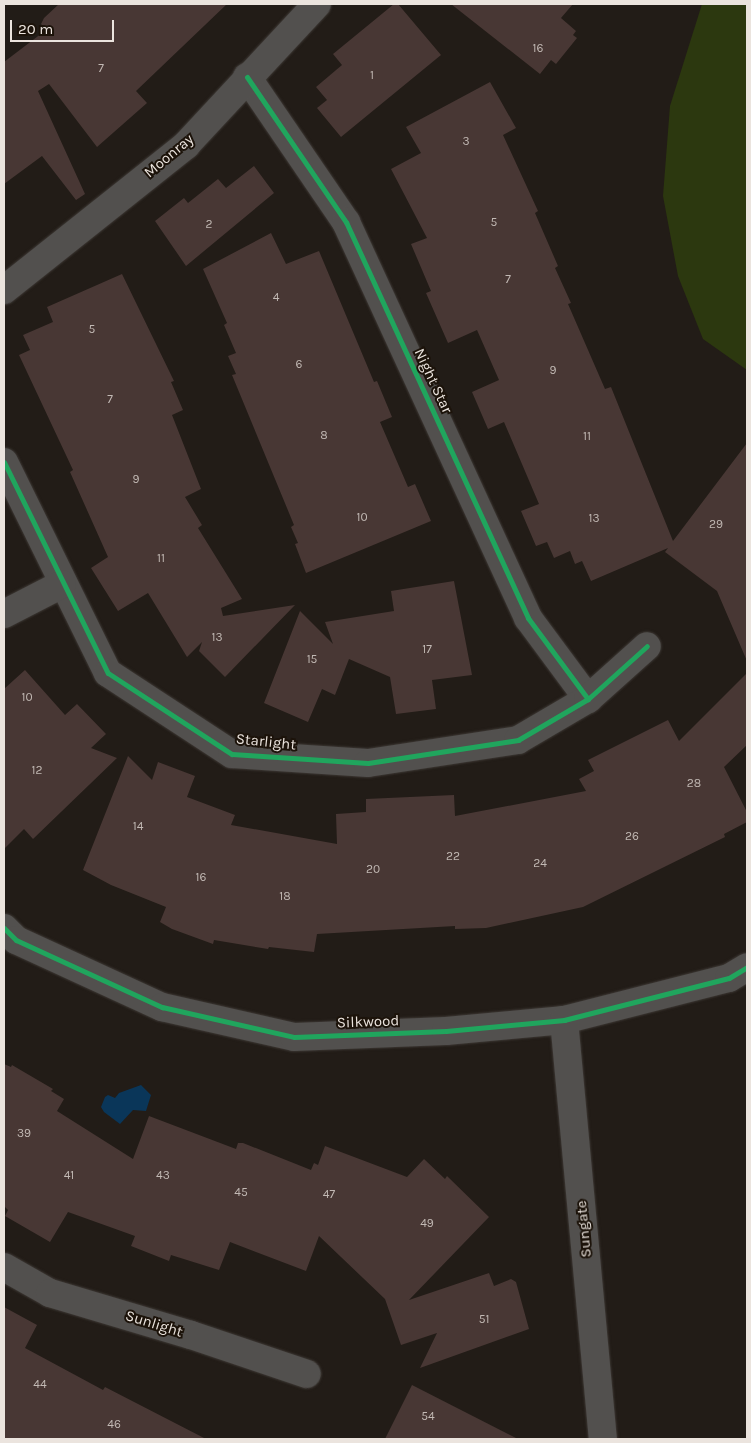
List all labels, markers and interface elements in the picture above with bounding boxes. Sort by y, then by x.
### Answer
scale bar [12,10,116,42]
text: 20 m [18,20,53,38]
house number: 16 [533,42,543,56]
house number: 7 [98,62,104,76]
house number: 1 [370,69,374,83]
street label: Moonray [141,130,197,182]
house number: 3 [462,135,470,149]
house number: 5 [491,216,497,230]
house number: 2 [206,218,212,232]
house number: 7 [505,273,511,287]
house number: 4 [273,291,279,305]
house number: 5 [89,323,95,337]
street label: Night Star [410,346,456,416]
house number: 6 [296,358,302,372]
house number: 9 [550,364,556,378]
house number: 7 [107,393,113,407]
house number: 8 [320,429,328,443]
house number: 11 [583,430,591,444]
house number: 9 [133,473,139,487]
house number: 10 [356,511,368,525]
house number: 13 [588,512,600,526]
house number: 29 [709,518,723,532]
house number: 11 [157,552,165,566]
house number: 13 [211,631,223,645]
house number: 17 [422,643,432,657]
house number: 15 [307,653,317,667]
house number: 10 [21,691,33,705]
street label: Starlight [235,730,297,754]
house number: 12 [32,764,42,778]
house number: 28 [687,777,701,791]
house number: 14 [133,820,143,834]
house number: 26 [625,830,639,844]
house number: 22 [446,850,460,864]
house number: 24 [533,857,547,871]
house number: 20 [366,863,380,877]
house number: 16 [196,871,206,885]
house number: 18 [279,890,291,904]
street label: Silkwood [337,1012,399,1032]
house number: 39 [17,1127,31,1141]
house number: 41 [64,1169,74,1183]
house number: 43 [156,1169,170,1183]
house number: 45 [234,1186,248,1200]
house number: 47 [323,1188,335,1202]
street label: Sungate [573,1200,595,1258]
house number: 49 [420,1217,434,1231]
street label: Sunlight [123,1307,185,1341]
house number: 51 [479,1313,489,1327]
house number: 44 [33,1378,47,1392]
house number: 54 [421,1410,435,1424]
house number: 46 [107,1418,121,1432]

